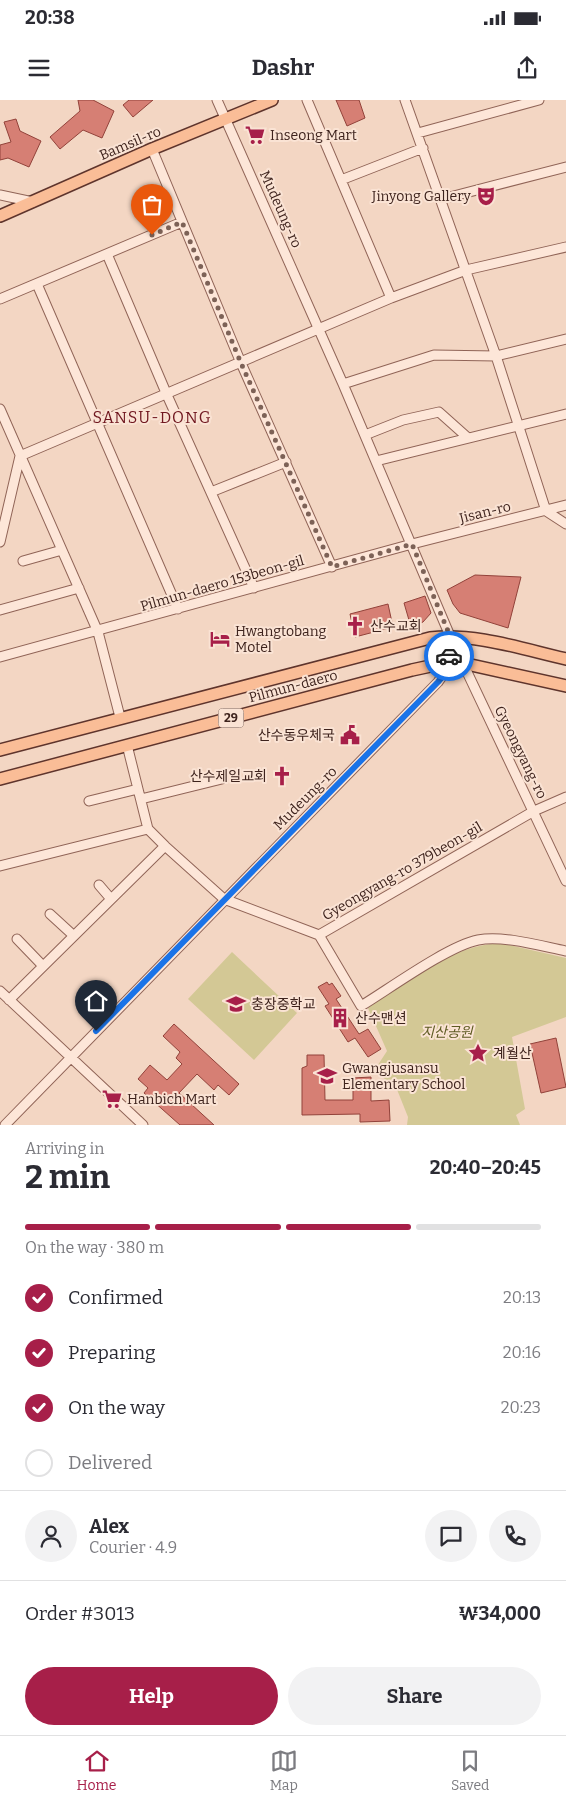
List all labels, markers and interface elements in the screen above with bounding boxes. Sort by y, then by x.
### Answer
text: 20:38 [25,6,75,29]
icon: menu [25,54,53,82]
text: Dashr [252,54,314,81]
icon: share [513,54,541,82]
street label: Bamsil-ro [97,123,163,164]
supermarket icon: Inseong Mart [244,124,266,146]
place label: Inseong Mart [270,127,357,144]
street label: Mudeung-ro [256,168,305,250]
pin [131,184,173,235]
theatre icon: Jinyong Gallery [475,185,497,207]
place label: Jinyong Gallery [371,188,472,205]
icon: bag [138,191,166,219]
district label: SANSU-DONG [92,408,212,427]
street label: Jisan-ro [457,498,513,527]
street label: Pilmun-daero 153beon-gil [138,552,306,615]
church icon: 산수교회 [344,615,366,637]
place label: 산수교회 [370,618,422,635]
place label: Hwangtobang Motel [235,623,327,656]
hotel icon: Hwangtobang Motel [209,628,231,650]
courier [424,631,474,681]
icon: car [435,642,463,670]
street label: Pilmun-daero [247,666,339,706]
street label: Gyeongyang-ro [491,703,550,801]
road number: 29 [218,708,244,728]
public building icon: 산수동우체국 [339,724,361,746]
place label: 산수동우체국 [258,727,335,744]
street label: Mudeung-ro [270,763,341,834]
church icon: 산수제일교회 [271,765,293,787]
place label: 산수제일교회 [190,768,267,785]
street label: Gyeongyang-ro 379beon-gil [319,819,485,924]
pin [75,980,117,1031]
icon: home [82,987,110,1015]
school or university icon: 충장중학교 [225,993,247,1015]
place label: 충장중학교 [251,996,316,1013]
building icon: 산수맨션 [329,1007,351,1029]
place label: 산수맨션 [355,1010,407,1027]
park label: 지산공원 [421,1024,474,1041]
place icon: 계월산 [467,1042,489,1064]
place label: 계월산 [493,1045,532,1062]
place label: Gwangjusansu Elementary School [342,1060,465,1093]
school or university icon: Gwangjusansu Elementary School [316,1065,338,1087]
supermarket icon: Hanbich Mart [101,1088,123,1110]
place label: Hanbich Mart [127,1091,216,1108]
text: Arriving in [25,1139,104,1158]
text: 20:40–20:45 [430,1156,541,1179]
text: 2 min [25,1158,110,1196]
text: On the way · 380 m [25,1238,164,1257]
icon: check [25,1284,53,1312]
text: Confirmed [68,1286,163,1309]
text: 20:13 [503,1288,541,1307]
icon: check [25,1339,53,1367]
text: Preparing [68,1341,156,1364]
text: 20:16 [503,1343,541,1362]
icon: check [25,1394,53,1422]
text: On the way [68,1396,165,1419]
text: 20:23 [501,1398,541,1417]
text: Delivered [68,1451,152,1474]
button: person [25,1510,77,1562]
button: chat [425,1510,477,1562]
button: phone [489,1510,541,1562]
text: Alex [89,1515,129,1538]
text: Courier · 4.9 [89,1538,177,1557]
text: Order #3013 [25,1602,135,1625]
text: ₩34,000 [459,1602,541,1625]
button: Help [25,1667,278,1725]
button: Share [288,1667,541,1725]
tab: Home [77,1747,117,1794]
tab: Map [270,1747,298,1794]
tab: Saved [451,1747,489,1794]

